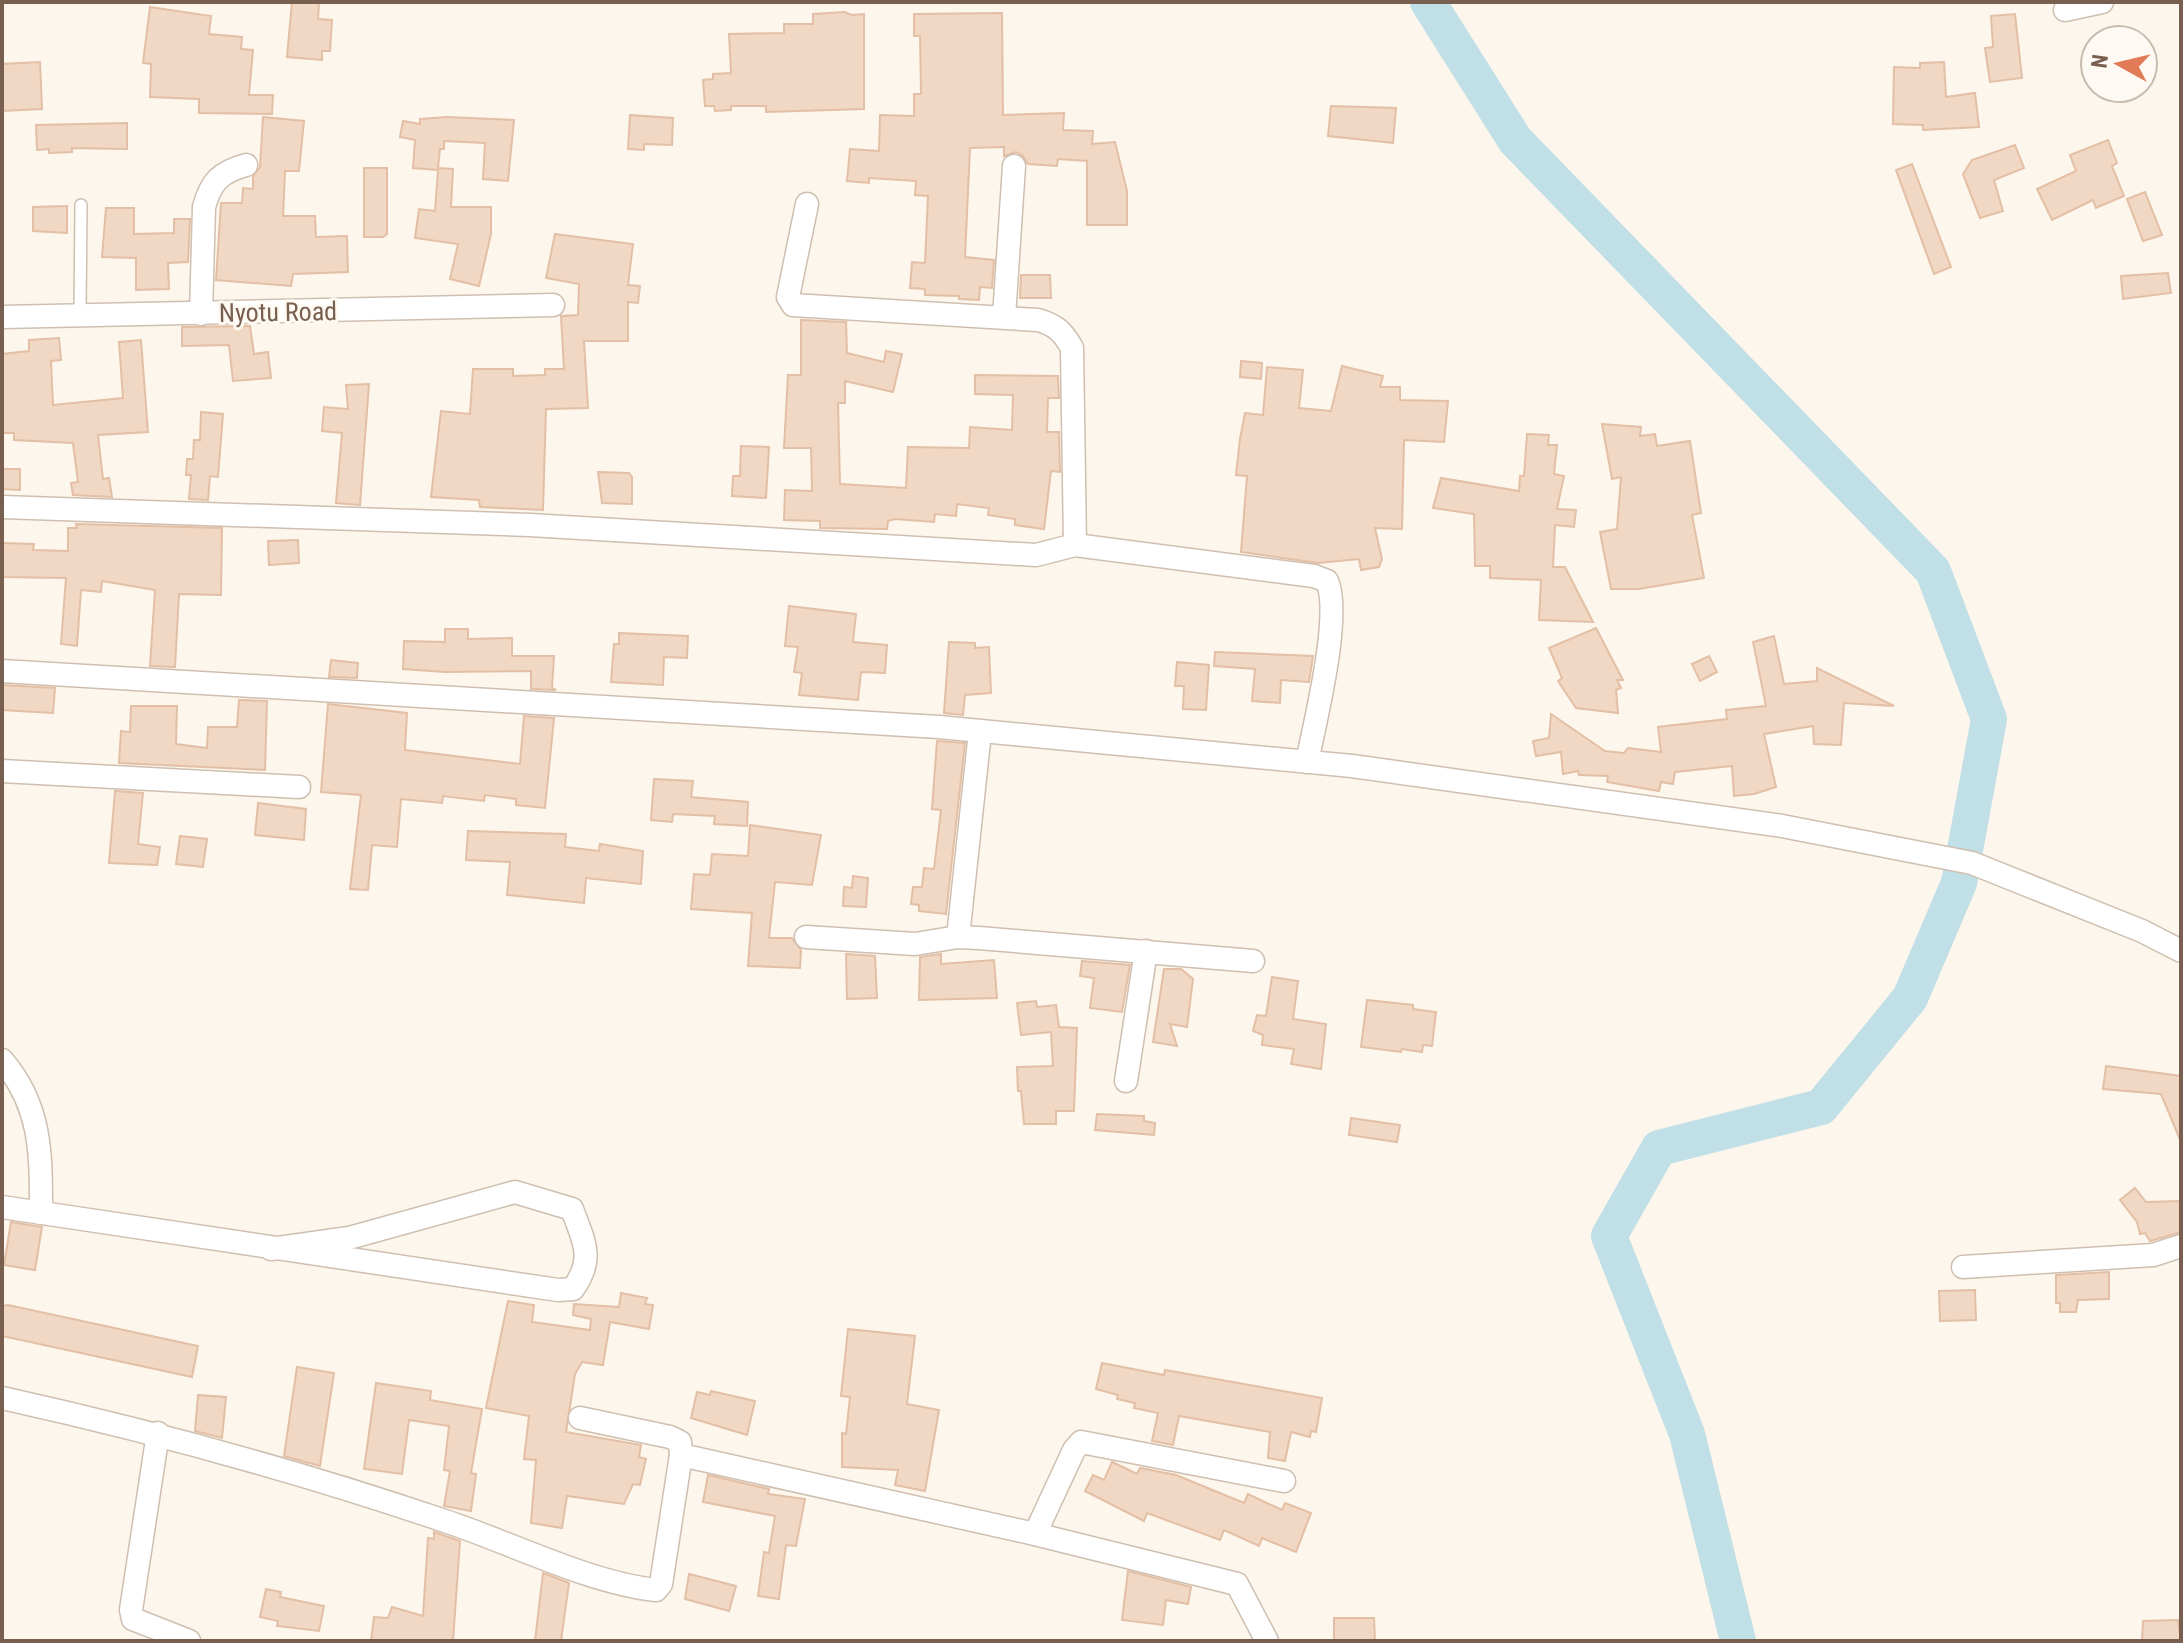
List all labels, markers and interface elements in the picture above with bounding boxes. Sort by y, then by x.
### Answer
north arrow [2079,24,2159,104]
text: N [2086,53,2113,70]
street label: Nyotu Road [219,296,337,328]

